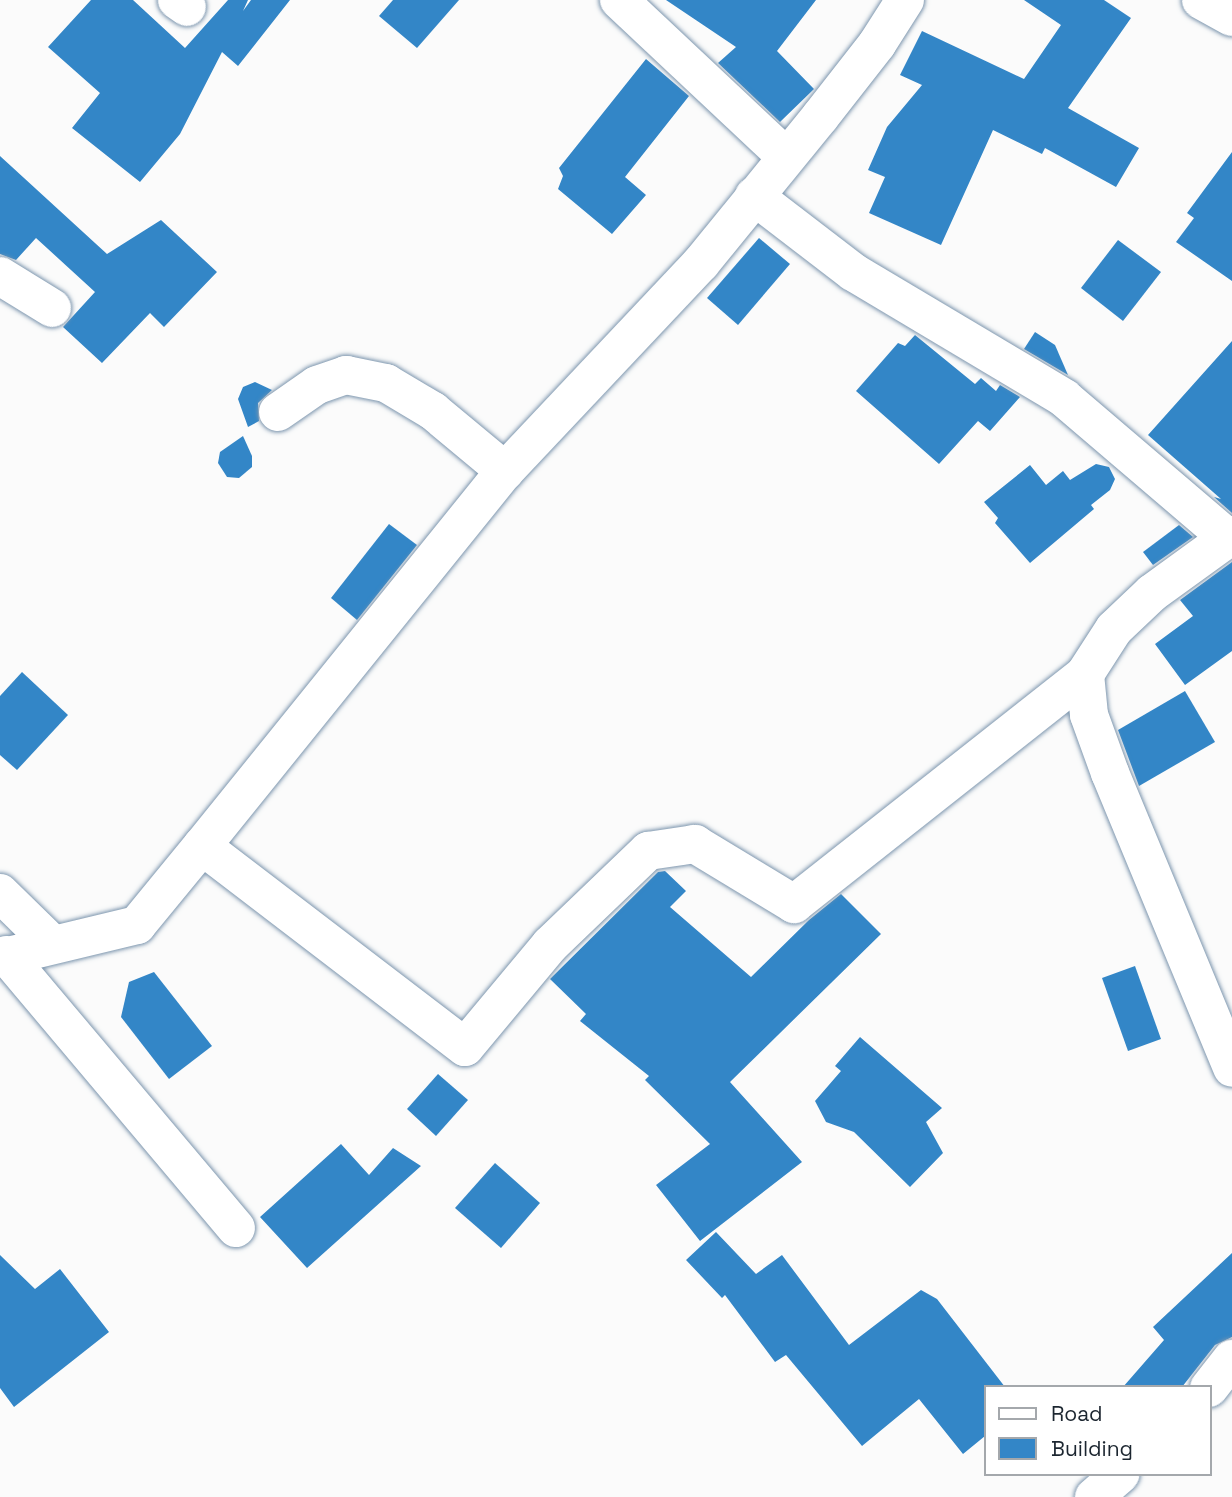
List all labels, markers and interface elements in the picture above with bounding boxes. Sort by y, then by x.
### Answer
legend [984,1385,1211,1476]
text: Road [1051,1400,1103,1427]
text: Building [1051,1435,1133,1462]

